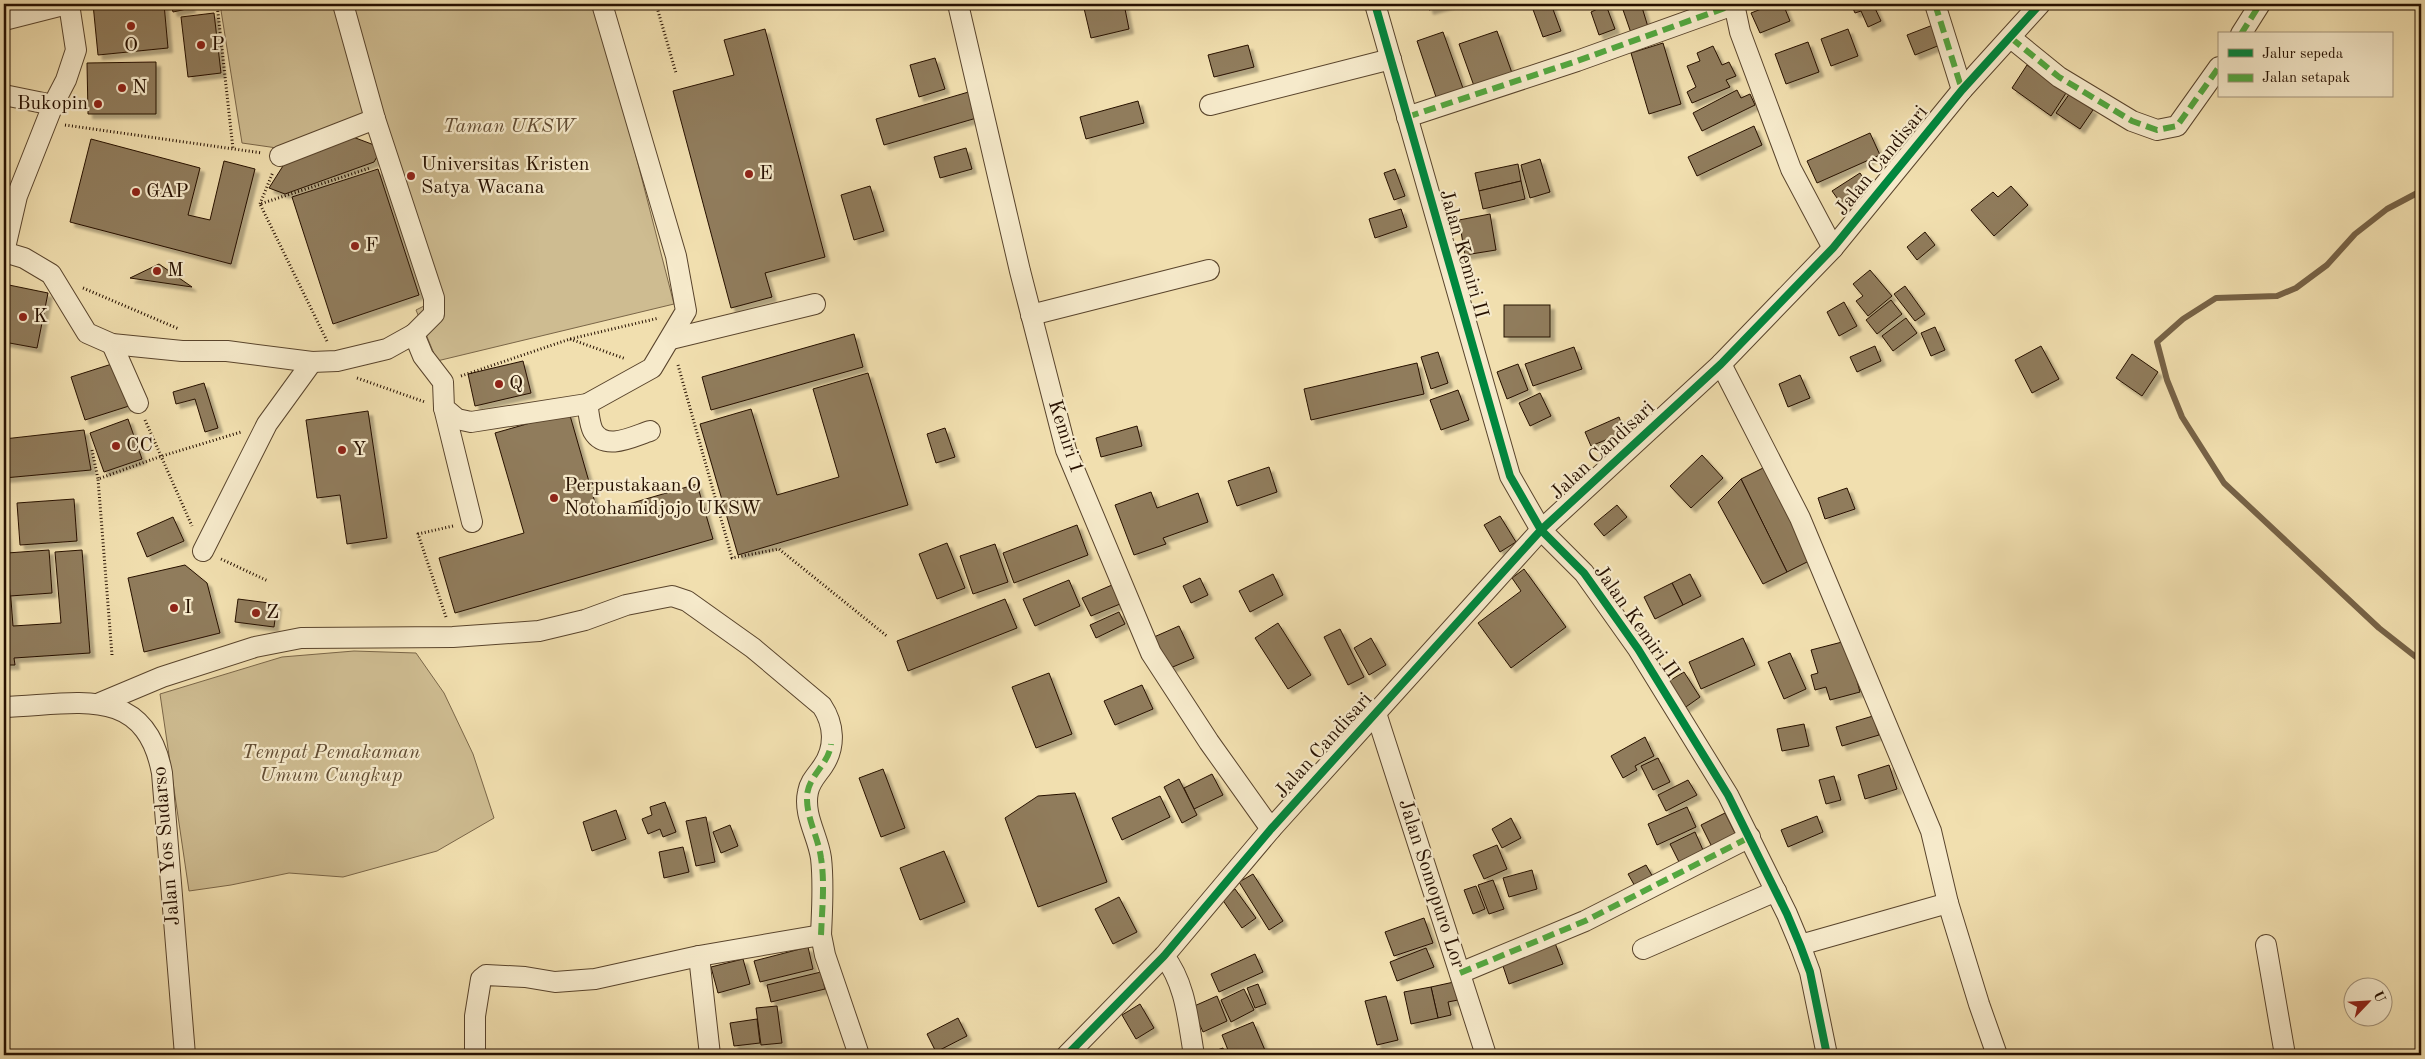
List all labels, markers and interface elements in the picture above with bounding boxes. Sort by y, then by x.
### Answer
marker: O [125,20,137,32]
legend [2218,32,2392,98]
place label: P [211,35,225,55]
place label: O [124,36,138,56]
marker: P [195,39,207,51]
text: Jalur sepeda [2262,47,2344,62]
text: Jalan setapak [2262,71,2351,86]
place label: N [132,78,147,98]
marker: N [116,82,128,94]
place label: Bukopin [17,94,88,114]
marker: Bukopin [92,98,104,110]
street label: Jalan Candisari [1832,102,1932,220]
park label: Taman UKSW [443,117,577,137]
place label: Universitas Kristen Satya Wacana [421,155,590,198]
place label: E [759,164,773,184]
marker: E [743,168,755,180]
marker: Universitas Kristen Satya Wacana [405,170,417,182]
place label: GAP [146,182,189,202]
marker: GAP [130,186,142,198]
street label: Jalan Kemiri II [1435,187,1491,321]
place label: F [365,236,379,256]
marker: F [349,240,361,252]
place label: M [167,261,184,281]
marker: M [151,265,163,277]
place label: K [33,307,48,327]
marker: K [17,311,29,323]
place label: Q [509,374,523,394]
marker: Q [493,378,505,390]
street label: Kemiri 1 [1044,398,1086,476]
street label: Jalan Candisari [1547,398,1659,504]
place label: CC [126,436,153,456]
marker: CC [110,440,122,452]
place label: Y [352,440,367,460]
marker: Y [336,444,348,456]
place label: Perpustakaan O Notohamidjojo UKSW [564,476,761,519]
marker: Perpustakaan O Notohamidjojo UKSW [548,492,560,504]
street label: Jalan Kemiri II [1590,562,1682,682]
place label: I [184,598,192,618]
marker: I [168,602,180,614]
place label: Z [266,603,279,623]
marker: Z [250,607,262,619]
street label: Jalan Candisari [1272,689,1376,803]
park label: Tempat Pemakaman Umum Cungkup [242,743,420,786]
street label: Jalan Yos Sudarso [150,765,184,927]
street label: Jalan Somopuro Lor [1394,797,1468,971]
north arrow [2342,976,2392,1026]
text: U [2370,989,2388,1005]

